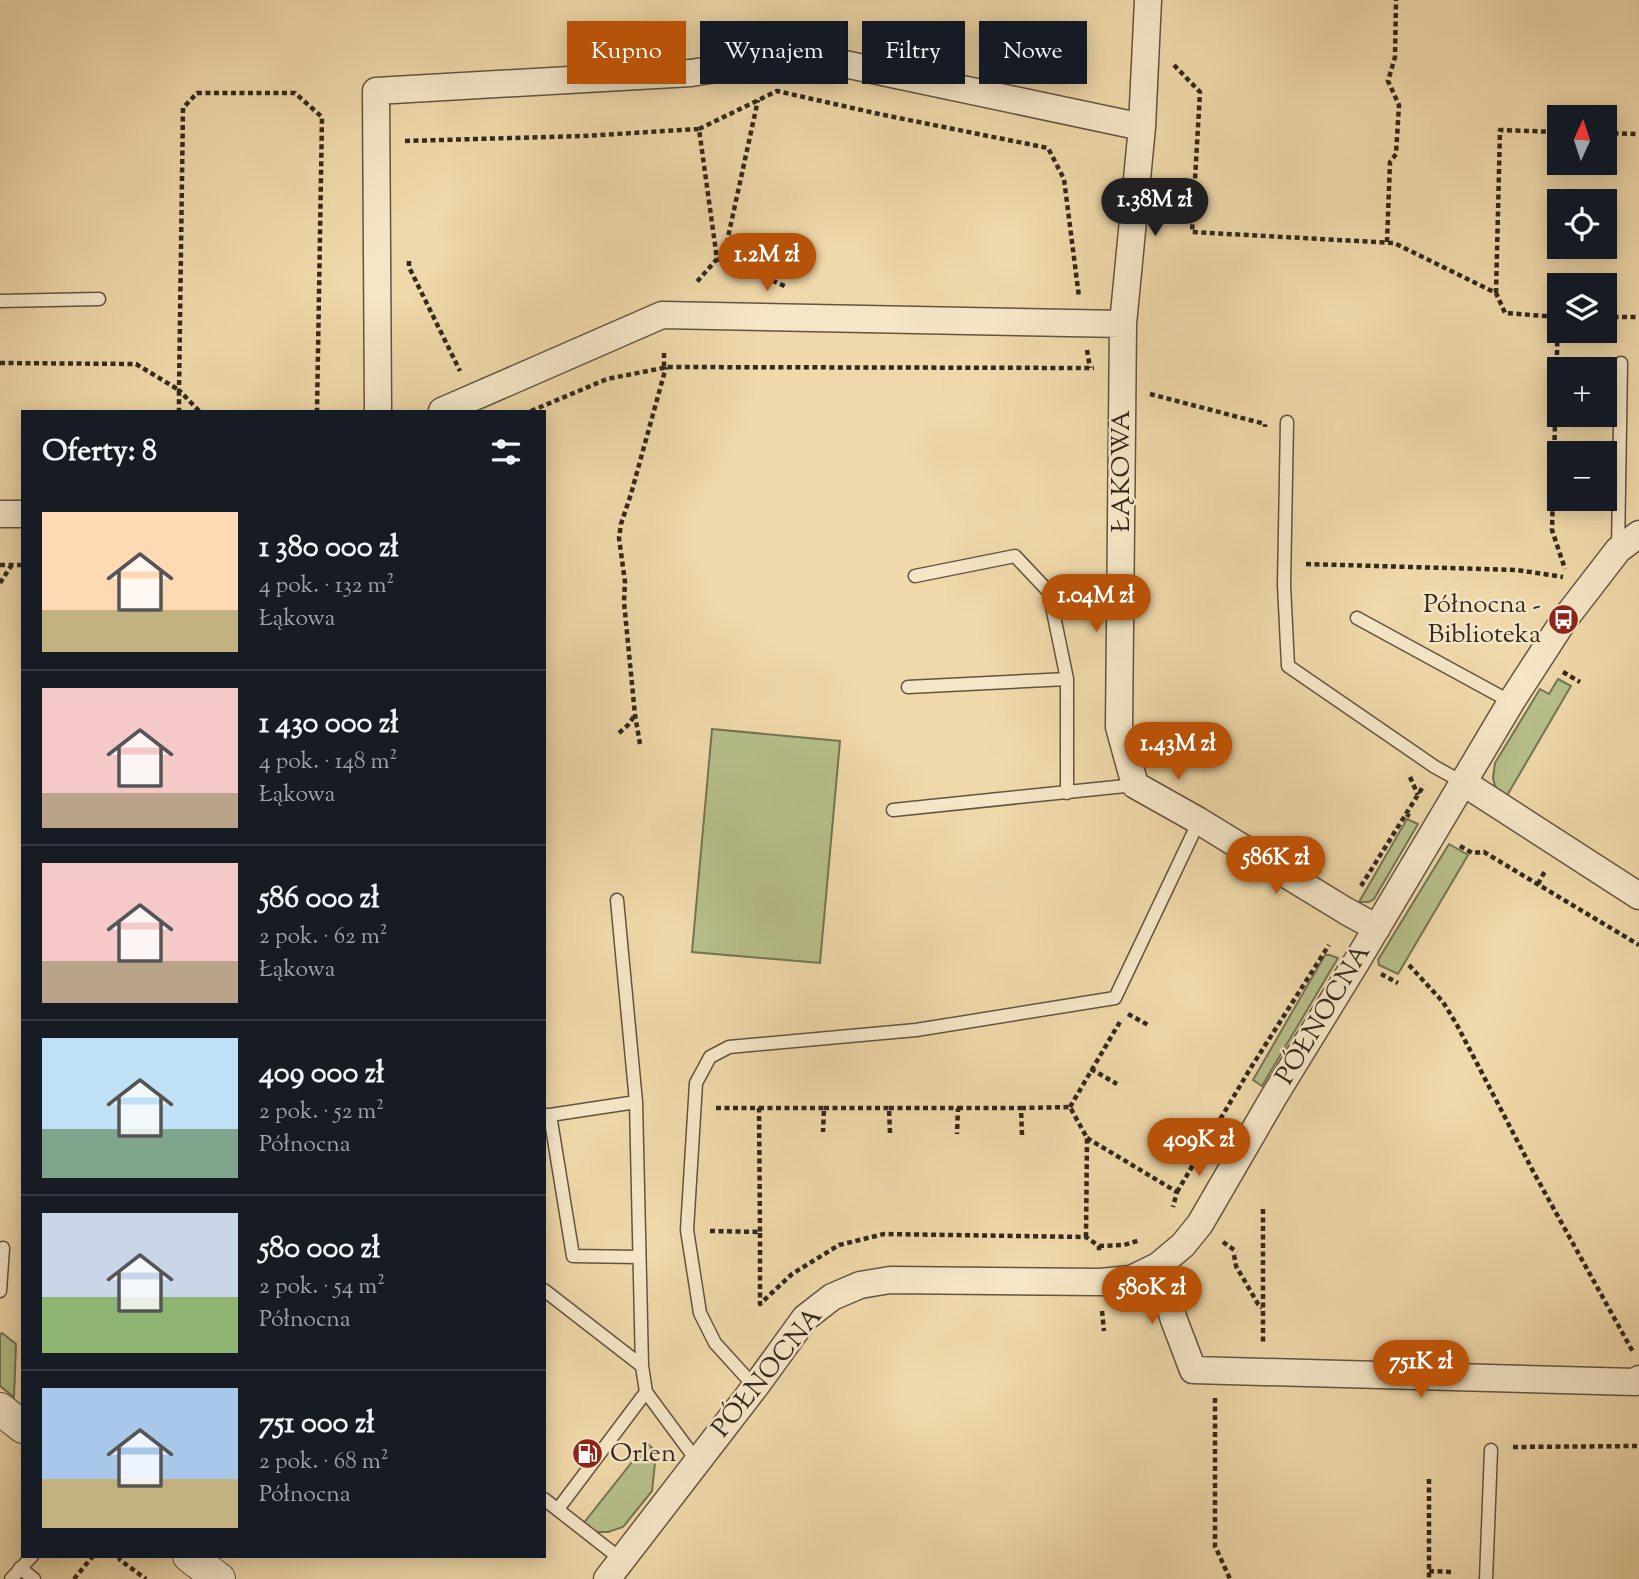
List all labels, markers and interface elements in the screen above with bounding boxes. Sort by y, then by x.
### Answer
chip: Kupno [567,21,686,84]
chip: Wynajem [700,21,848,84]
chip: Filtry [862,21,965,84]
chip: Nowe [979,21,1087,84]
north arrow [1547,105,1617,175]
map controls [1547,105,1617,511]
pin: 1.38M zł [1083,178,1227,238]
text: 1.38M zł [1117,184,1193,217]
button: locate [1547,189,1617,259]
pin: 1.2M zł [702,233,832,293]
text: 1.2M zł [734,239,800,272]
button: layers [1547,273,1617,343]
button: + [1547,357,1617,427]
street label: ŁĄKOWA [1104,410,1141,532]
text: Oferty: 8 [42,431,157,474]
icon: filters [487,433,525,471]
button: − [1547,441,1617,511]
text: 1 380 000 zł [259,527,399,570]
icon: home [98,540,182,624]
text: 4 pok. · 132 m² [259,570,394,603]
pin: 1.04M zł [1024,574,1168,634]
text: 1.04M zł [1058,580,1134,613]
place label: Północna - Biblioteka [1423,587,1541,654]
text: Łąkowa [259,603,335,636]
bus stop icon: Północna - Biblioteka [1547,603,1581,637]
text: 1 430 000 zł [259,703,399,746]
icon: home [98,716,182,800]
pin: 1.43M zł [1106,722,1250,782]
text: 1.43M zł [1140,728,1216,761]
text: 4 pok. · 148 m² [259,746,397,779]
text: Łąkowa [259,779,335,812]
pin: 586K zł [1211,836,1341,896]
text: 586K zł [1242,842,1310,875]
text: 586 000 zł [259,878,379,921]
icon: home [98,891,182,975]
text: 2 pok. · 62 m² [259,921,387,954]
street label: PÓŁNOCNA [1267,938,1381,1092]
text: Łąkowa [259,954,335,987]
text: 409 000 zł [259,1053,384,1096]
icon: home [98,1066,182,1150]
text: 2 pok. · 52 m² [259,1096,384,1129]
pin: 409K zł [1134,1118,1264,1178]
text: 409K zł [1163,1124,1235,1157]
text: Północna [259,1129,351,1162]
text: 580 000 zł [259,1228,380,1271]
icon: home [98,1241,182,1325]
pin: 580K zł [1087,1266,1217,1326]
text: 2 pok. · 54 m² [259,1271,385,1304]
text: 580K zł [1118,1272,1186,1305]
street label: PÓŁNOCNA [704,1300,832,1446]
text: Północna [259,1304,351,1337]
pin: 751K zł [1356,1340,1486,1400]
text: 751K zł [1389,1346,1453,1379]
text: 751 000 zł [259,1403,375,1446]
icon: home [98,1416,182,1500]
place label: Orlen [610,1436,676,1473]
fuel station icon: Orlen [570,1437,604,1471]
text: 2 pok. · 68 m² [259,1446,388,1479]
text: Północna [259,1479,351,1512]

